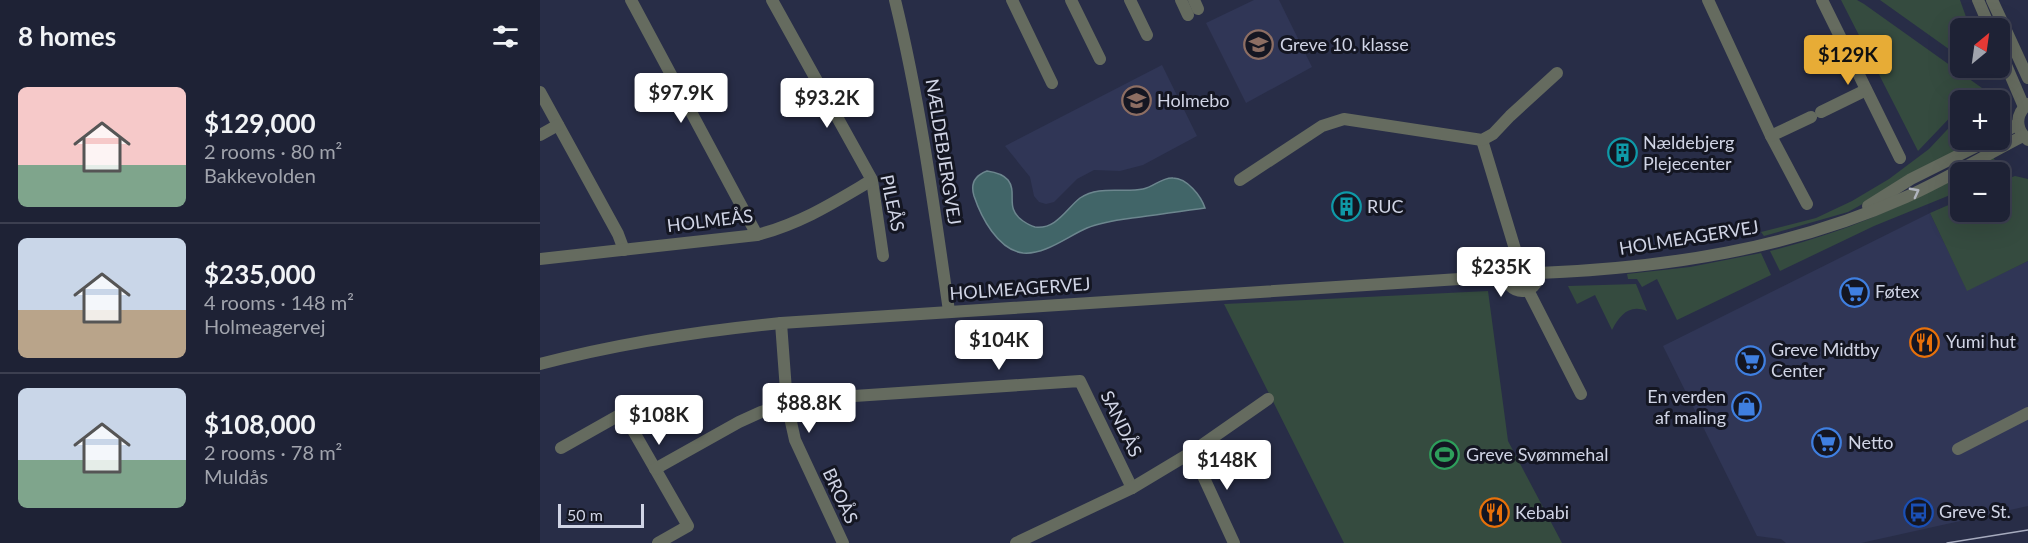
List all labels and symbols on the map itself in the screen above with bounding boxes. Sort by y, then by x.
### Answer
north arrow [1950,18,2010,78]
school or university icon: Greve 10. klasse [1243,29,1275,61]
place label: Greve 10. klasse [1280,33,1409,55]
pin: $129K [1806,35,1890,86]
pin: $97.9K [632,73,730,124]
street label: NÆLDEBJERGVEJ [922,77,966,226]
pin: $93.2K [778,78,876,129]
school or university icon: Holmebo [1120,85,1152,117]
place label: Holmebo [1157,89,1230,111]
place label: Nældebjerg Plejecenter [1643,131,1734,174]
building icon: Nældebjerg Plejecenter [1606,137,1638,169]
street label: PILEÅS [876,172,910,233]
one-way arrow [1909,188,1920,199]
building icon: RUC [1330,191,1362,223]
place label: RUC [1367,195,1403,217]
street label: HOLMEÅS [666,204,754,236]
street label: HOLMEAGERVEJ [1617,215,1760,259]
pin: $235K [1459,247,1543,298]
street label: HOLMEAGERVEJ [949,272,1091,304]
supermarket icon: Føtex [1838,276,1870,308]
place label: Føtex [1875,280,1919,302]
pin: $104K [957,320,1041,371]
restaurant icon: Yumi hut [1909,326,1941,358]
place label: Yumi hut [1946,330,2017,352]
place label: Greve Midtby Center [1771,338,1880,381]
supermarket icon: Greve Midtby Center [1734,344,1766,376]
pin: $88.8K [760,383,858,434]
place label: En verden af maling [1647,385,1726,428]
street label: SANDÅS [1097,387,1147,460]
shop icon: En verden af maling [1731,391,1763,423]
pin: $108K [617,395,701,446]
supermarket icon: Netto [1811,427,1843,459]
place label: Netto [1848,431,1893,453]
sports icon: Greve Svømmehal [1429,439,1461,471]
pin: $148K [1185,440,1269,491]
place label: Greve Svømmehal [1466,443,1609,465]
street label: BROÅS [819,464,863,527]
bus stop icon: Greve St. [1902,496,1934,528]
restaurant icon: Kebabi [1478,497,1510,529]
place label: Greve St. [1939,500,2011,522]
scale bar [558,501,644,528]
place label: Kebabi [1515,501,1569,523]

